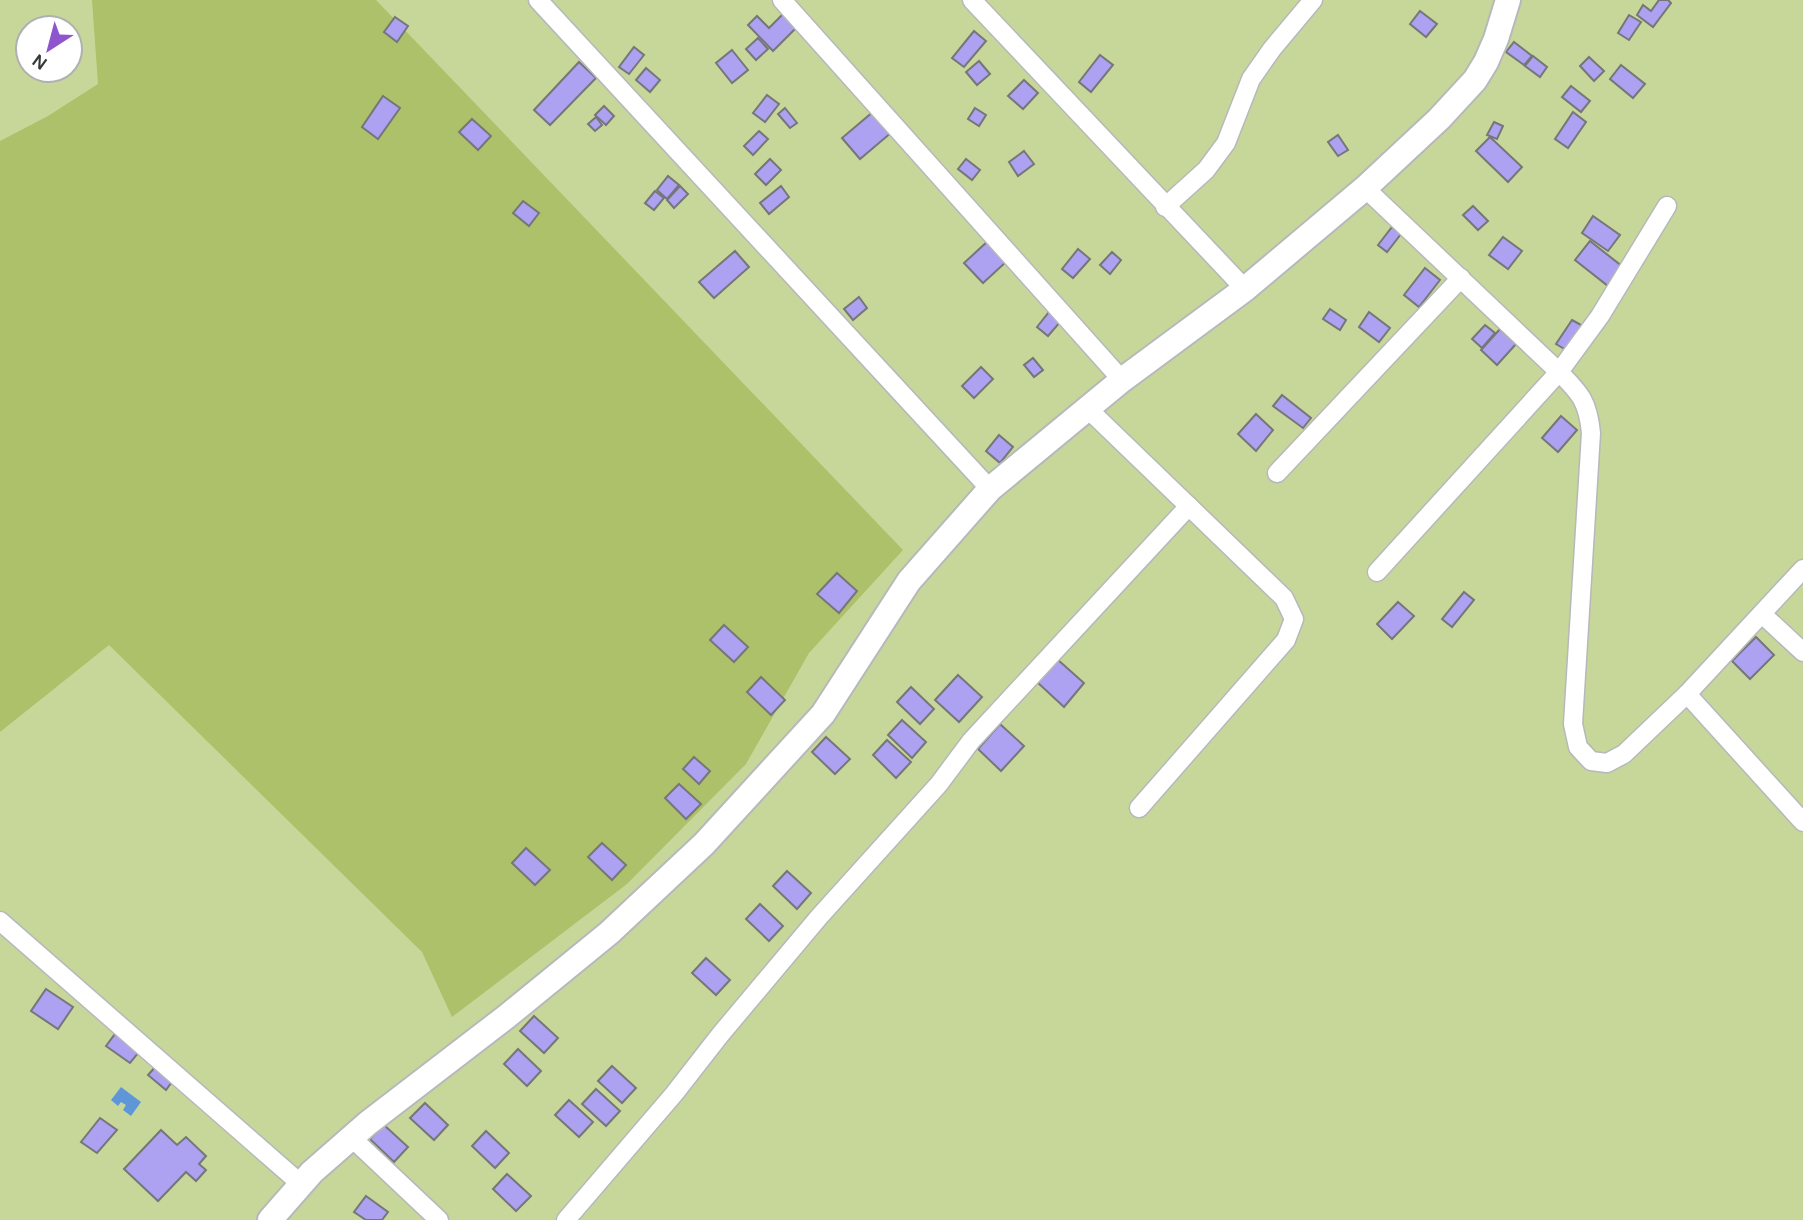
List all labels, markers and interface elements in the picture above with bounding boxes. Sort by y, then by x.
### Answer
north arrow [14,14,84,84]
text: N [28,49,52,75]

